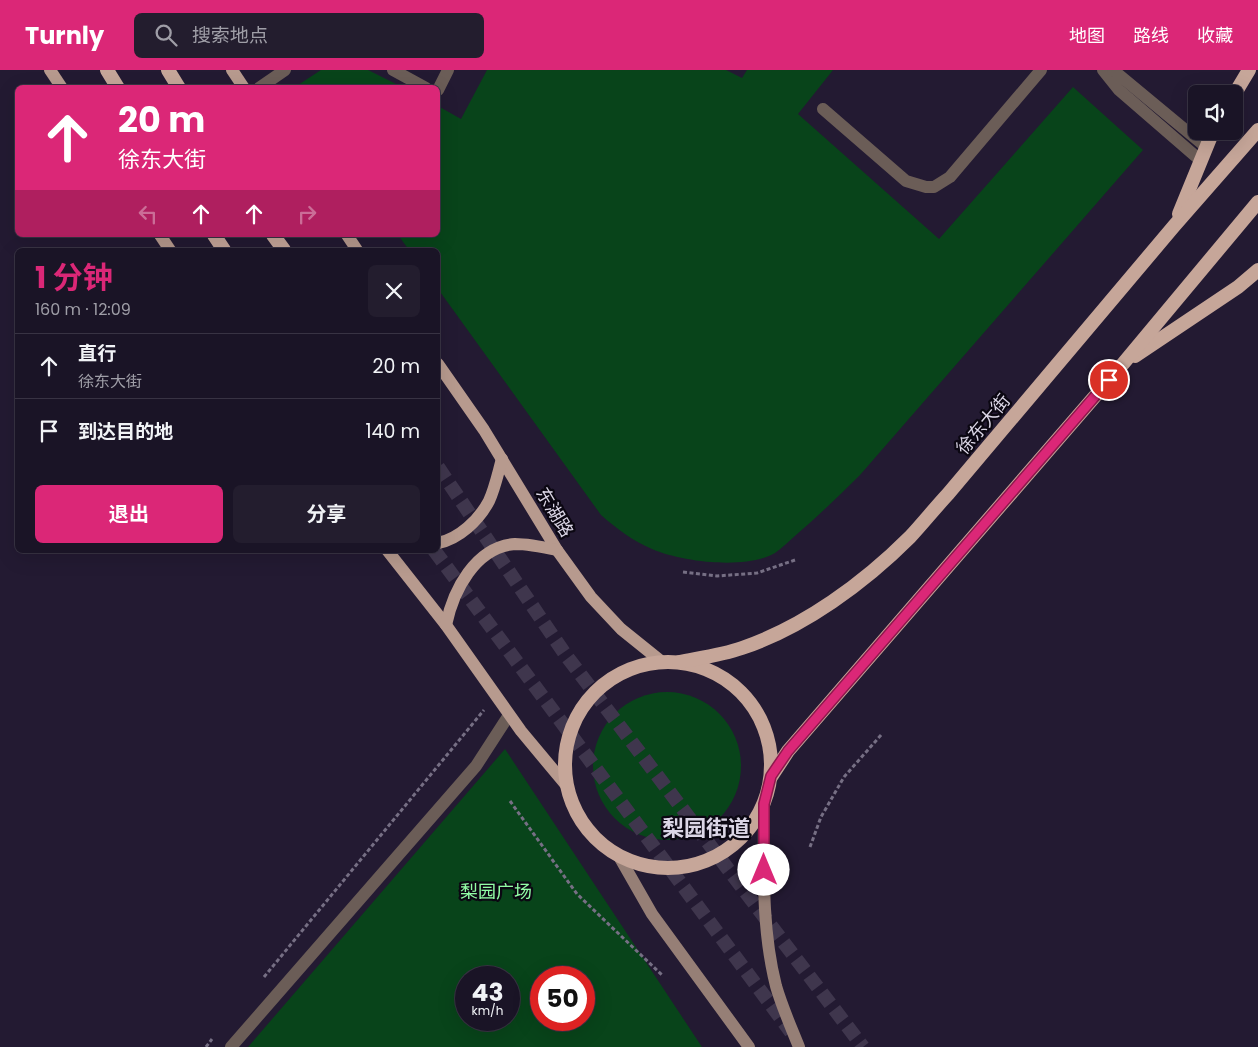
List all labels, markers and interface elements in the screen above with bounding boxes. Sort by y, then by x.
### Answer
search box [134,13,484,58]
text: Turnly [25,19,104,52]
icon: search [152,21,180,49]
text: 搜索地点 [192,22,268,49]
text: 地图 [1069,23,1105,48]
text: 路线 [1133,23,1169,48]
text: 收藏 [1197,23,1233,48]
map controls [1188,85,1243,140]
button: sound [1188,85,1243,140]
text: 20 m [118,95,205,144]
icon: ahead [35,105,100,170]
text: 徐东大街 [118,144,206,175]
icon: left [134,200,162,228]
icon: ahead [187,200,215,228]
icon: ahead [240,200,268,228]
icon: right [293,200,321,228]
text: 1 分钟 [35,256,113,299]
button: close [368,265,420,317]
text: 160 m · 12:09 [35,298,131,321]
text: 直行 [78,340,116,367]
icon: ahead [35,352,63,380]
text: 20 m [372,353,420,380]
pin [1088,359,1130,401]
icon: arrive [1095,366,1123,394]
text: 徐东大街 [78,370,142,393]
street label: 徐东大街 [950,388,1016,460]
icon: arrive [35,417,63,445]
text: 到达目的地 [78,418,173,445]
text: 140 m [365,418,420,445]
street label: 东湖路 [530,482,580,542]
button: 退出 [35,485,223,543]
button: 分享 [233,485,420,543]
district label: 梨园街道 [662,813,750,844]
position arrow [737,843,789,895]
park label: 梨园广场 [460,879,532,904]
speed limit sign: 50 [530,966,595,1031]
text: 43 [471,975,504,1010]
text: km/h [472,1002,503,1019]

